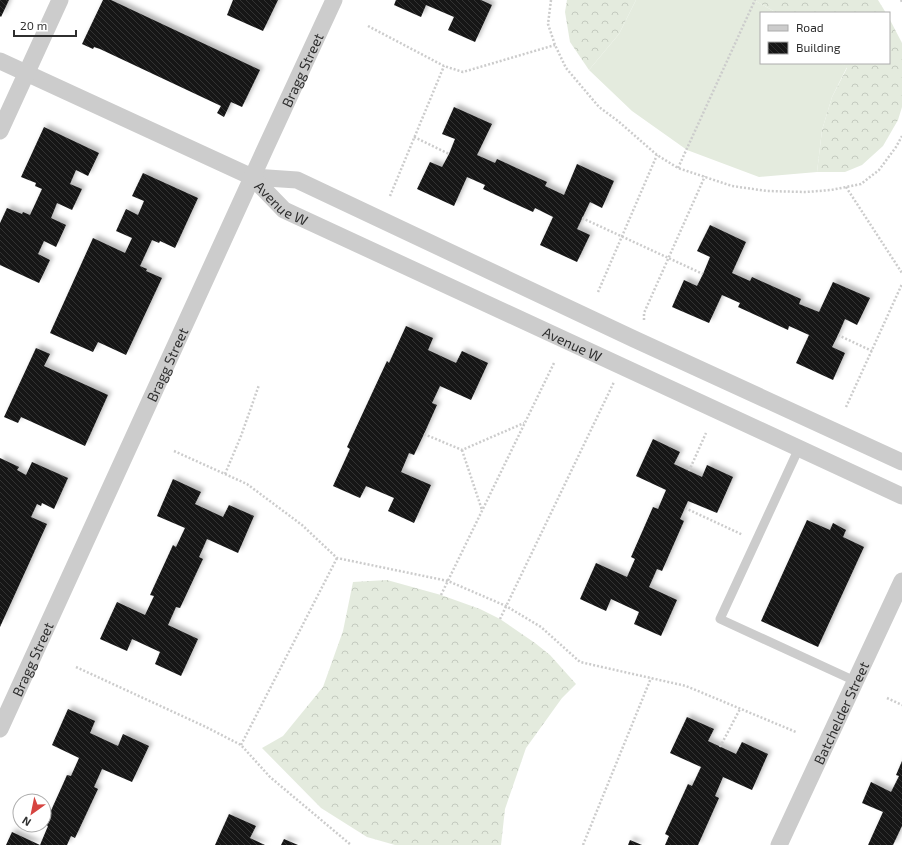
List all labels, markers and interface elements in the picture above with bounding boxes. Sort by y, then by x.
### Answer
scale bar [14,12,76,38]
legend [760,12,890,64]
text: 20 m [20,18,47,32]
text: Road [796,20,824,34]
street label: Bragg Street [277,30,326,110]
text: Building [796,40,841,54]
street label: Avenue W [252,177,311,228]
street label: Avenue W [540,323,605,365]
street label: Bragg Street [142,325,191,404]
street label: Bragg Street [8,619,56,699]
street label: Batchelder Street [809,659,872,767]
north arrow [12,793,52,833]
text: N [19,814,33,829]

